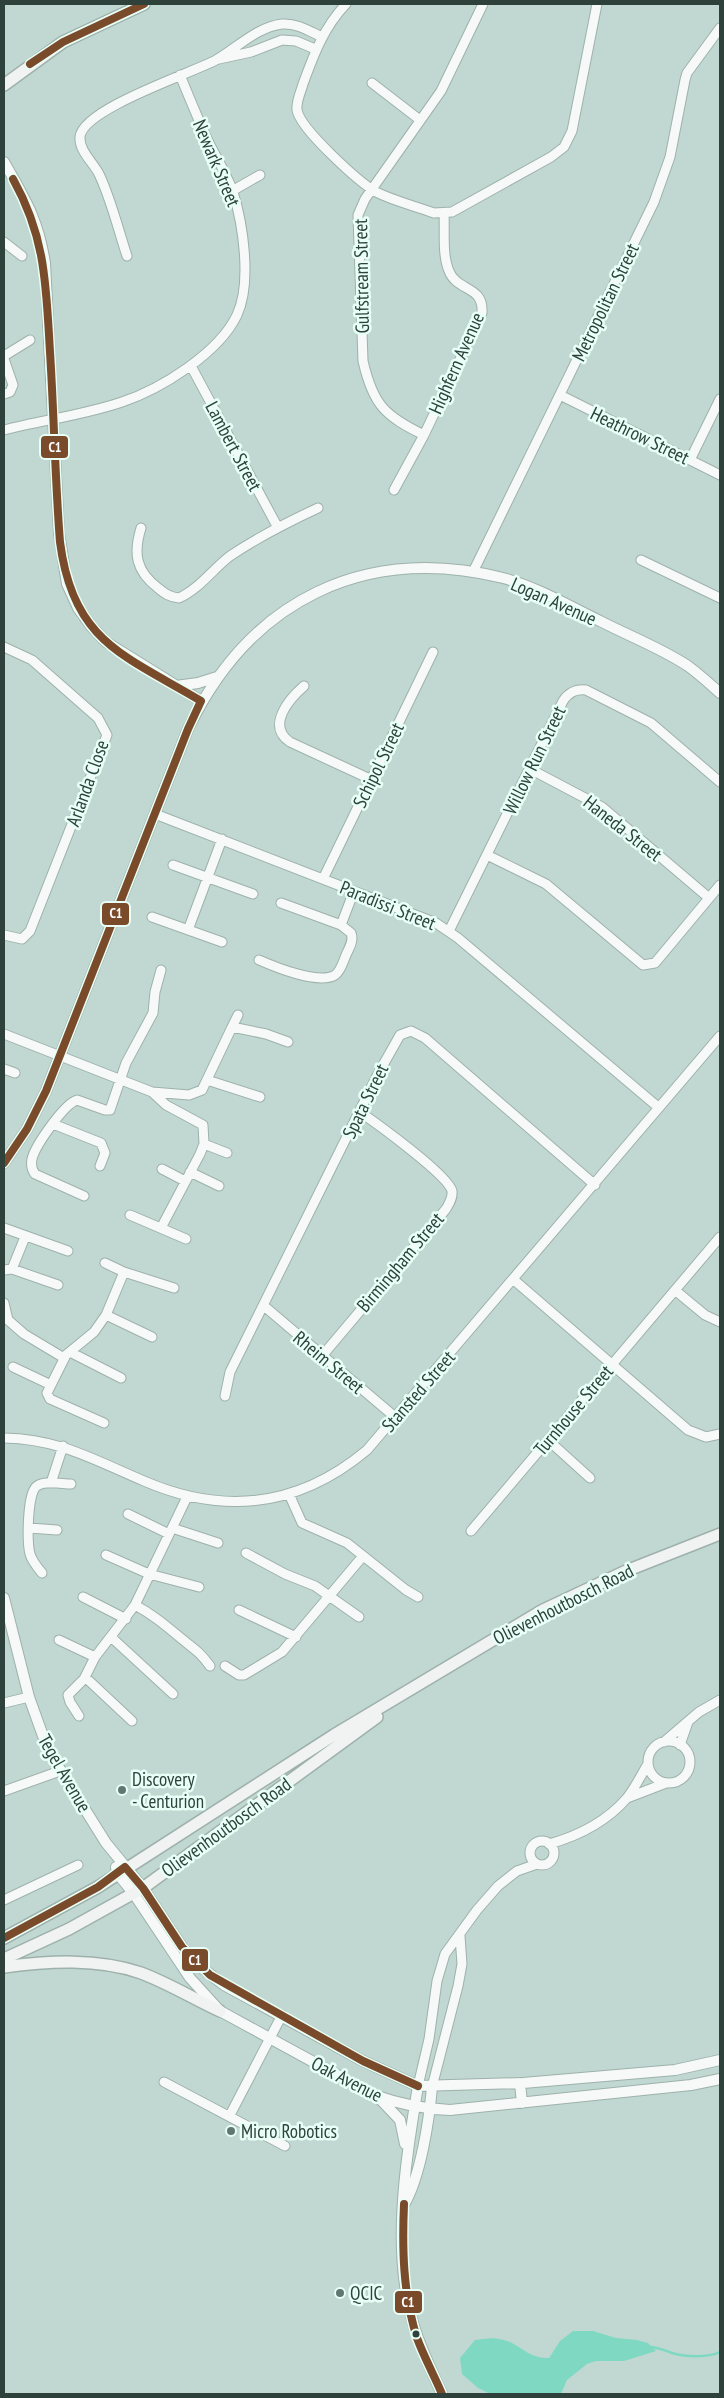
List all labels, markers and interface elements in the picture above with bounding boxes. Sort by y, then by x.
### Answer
street label: Newark Street [188,116,246,211]
street label: Gulfstream Street [348,218,374,334]
street label: Metropolitan Street [566,238,644,365]
street label: Highfern Avenue [423,308,489,417]
street label: Lambert Street [200,397,268,496]
street label: Heathrow Street [587,401,694,470]
line badge: C1 [40,435,69,459]
text: C1 [48,438,62,456]
street label: Logan Avenue [508,572,601,631]
street label: Willow Run Street [497,701,571,818]
street label: Schipol Street [347,718,409,811]
street label: Arlanda Close [60,736,114,829]
street label: Haneda Street [579,790,668,867]
street label: Paradissi Street [337,875,440,935]
line badge: C1 [101,902,130,926]
text: C1 [109,904,123,922]
street label: Spata Street [337,1059,394,1142]
street label: Birmingham Street [351,1207,449,1317]
street label: Rheim Street [289,1325,370,1399]
street label: Stansted Street [376,1345,460,1437]
street label: Turnhouse Street [528,1359,618,1460]
street label: Olievenhoutbosch Road [489,1558,637,1650]
street label: Tegel Avenue [33,1730,97,1816]
place label: Discovery - Centurion [132,1767,204,1813]
street label: Olievenhoutbosch Road [156,1772,296,1882]
marker: Discovery - Centurion [116,1784,128,1796]
line badge: C1 [181,1948,209,1972]
text: C1 [188,1951,202,1969]
street label: Oak Avenue [307,2051,387,2107]
place label: Micro Robotics [241,2119,337,2143]
marker: Micro Robotics [225,2125,237,2137]
place label: QCIC [350,2281,383,2305]
marker: QCIC [334,2287,346,2299]
line badge: C1 [394,2290,423,2314]
text: C1 [401,2293,415,2311]
unlabelled marker [411,2329,421,2339]

